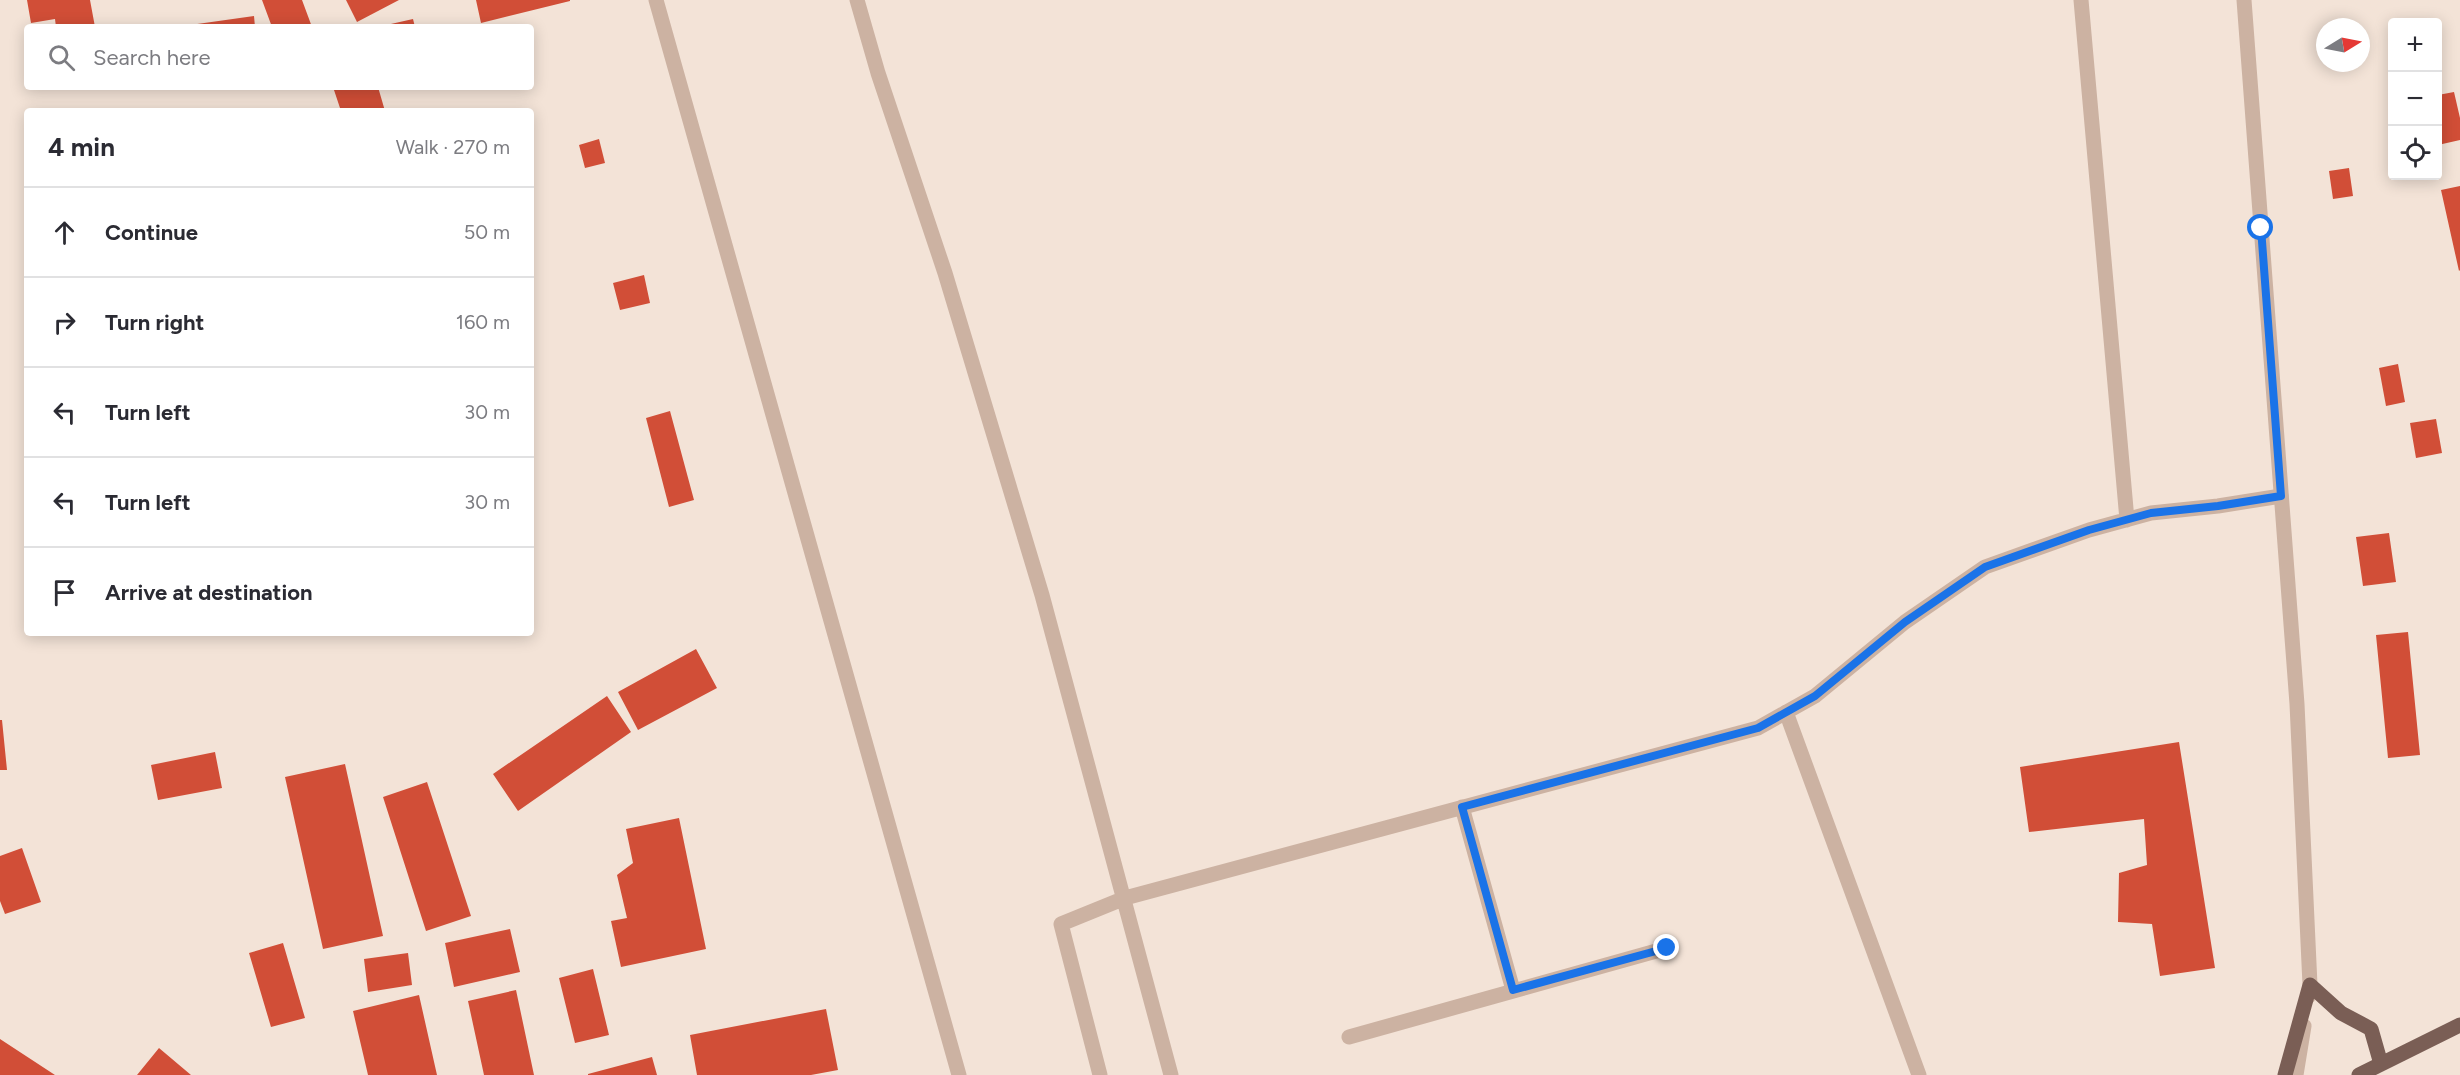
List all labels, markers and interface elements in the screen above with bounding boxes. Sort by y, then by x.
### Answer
north arrow [2316,18,2370,72]
map controls [2388,18,2442,180]
button: + [2388,18,2442,72]
search box [24,24,534,90]
icon: search [45,41,78,74]
text: Search here [93,44,211,71]
button: − [2388,72,2442,126]
button: locate [2388,126,2442,180]
text: 4 min [48,131,115,163]
text: Walk · 270 m [396,135,510,159]
route start [2247,214,2273,240]
icon: ahead [48,216,81,249]
text: Continue [105,219,198,246]
text: 50 m [464,220,510,244]
icon: right [48,306,81,339]
text: Turn right [105,309,204,336]
text: 160 m [456,310,510,334]
icon: left [48,396,81,429]
text: Turn left [105,399,191,426]
text: 30 m [464,400,510,424]
icon: left [48,486,81,519]
text: Turn left [105,489,191,516]
text: 30 m [464,490,510,514]
icon: arrive [48,576,81,609]
text: Arrive at destination [105,579,313,606]
route end [1653,934,1679,960]

